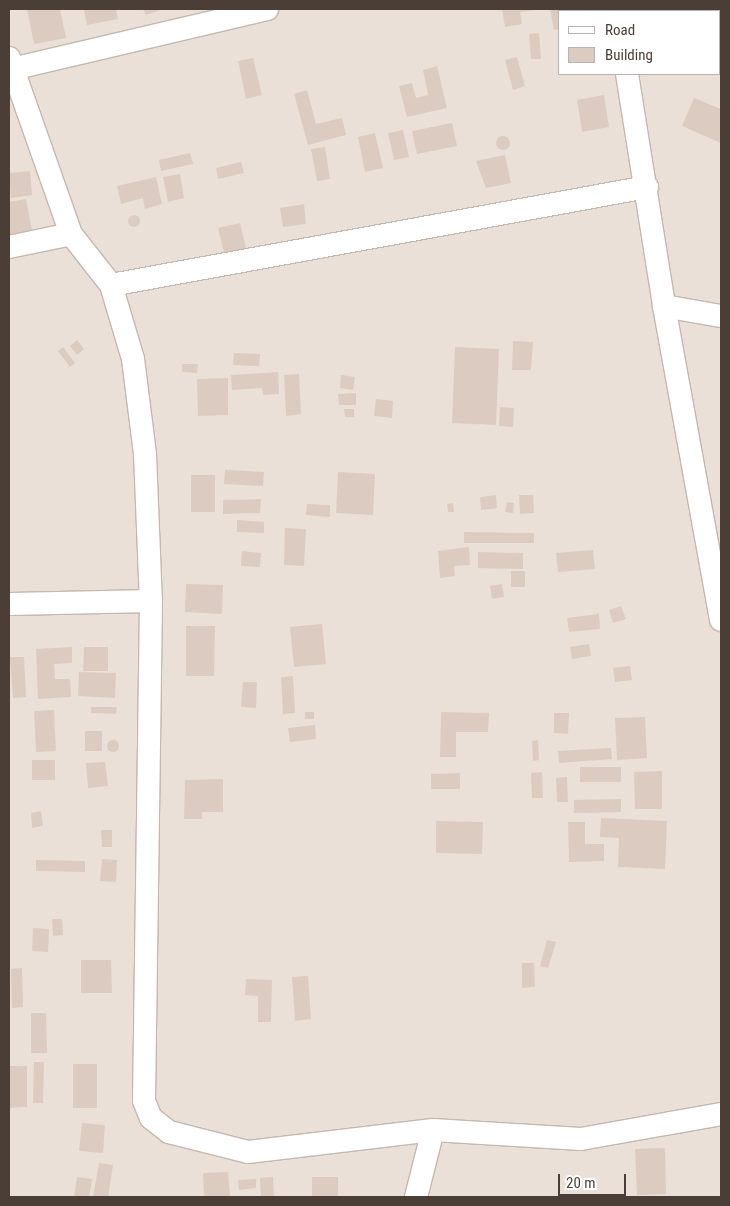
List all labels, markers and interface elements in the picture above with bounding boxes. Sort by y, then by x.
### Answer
legend [558,10,720,75]
text: Road [605,21,635,39]
text: Building [605,46,653,64]
scale bar [560,1164,628,1196]
text: 20 m [566,1174,596,1192]

